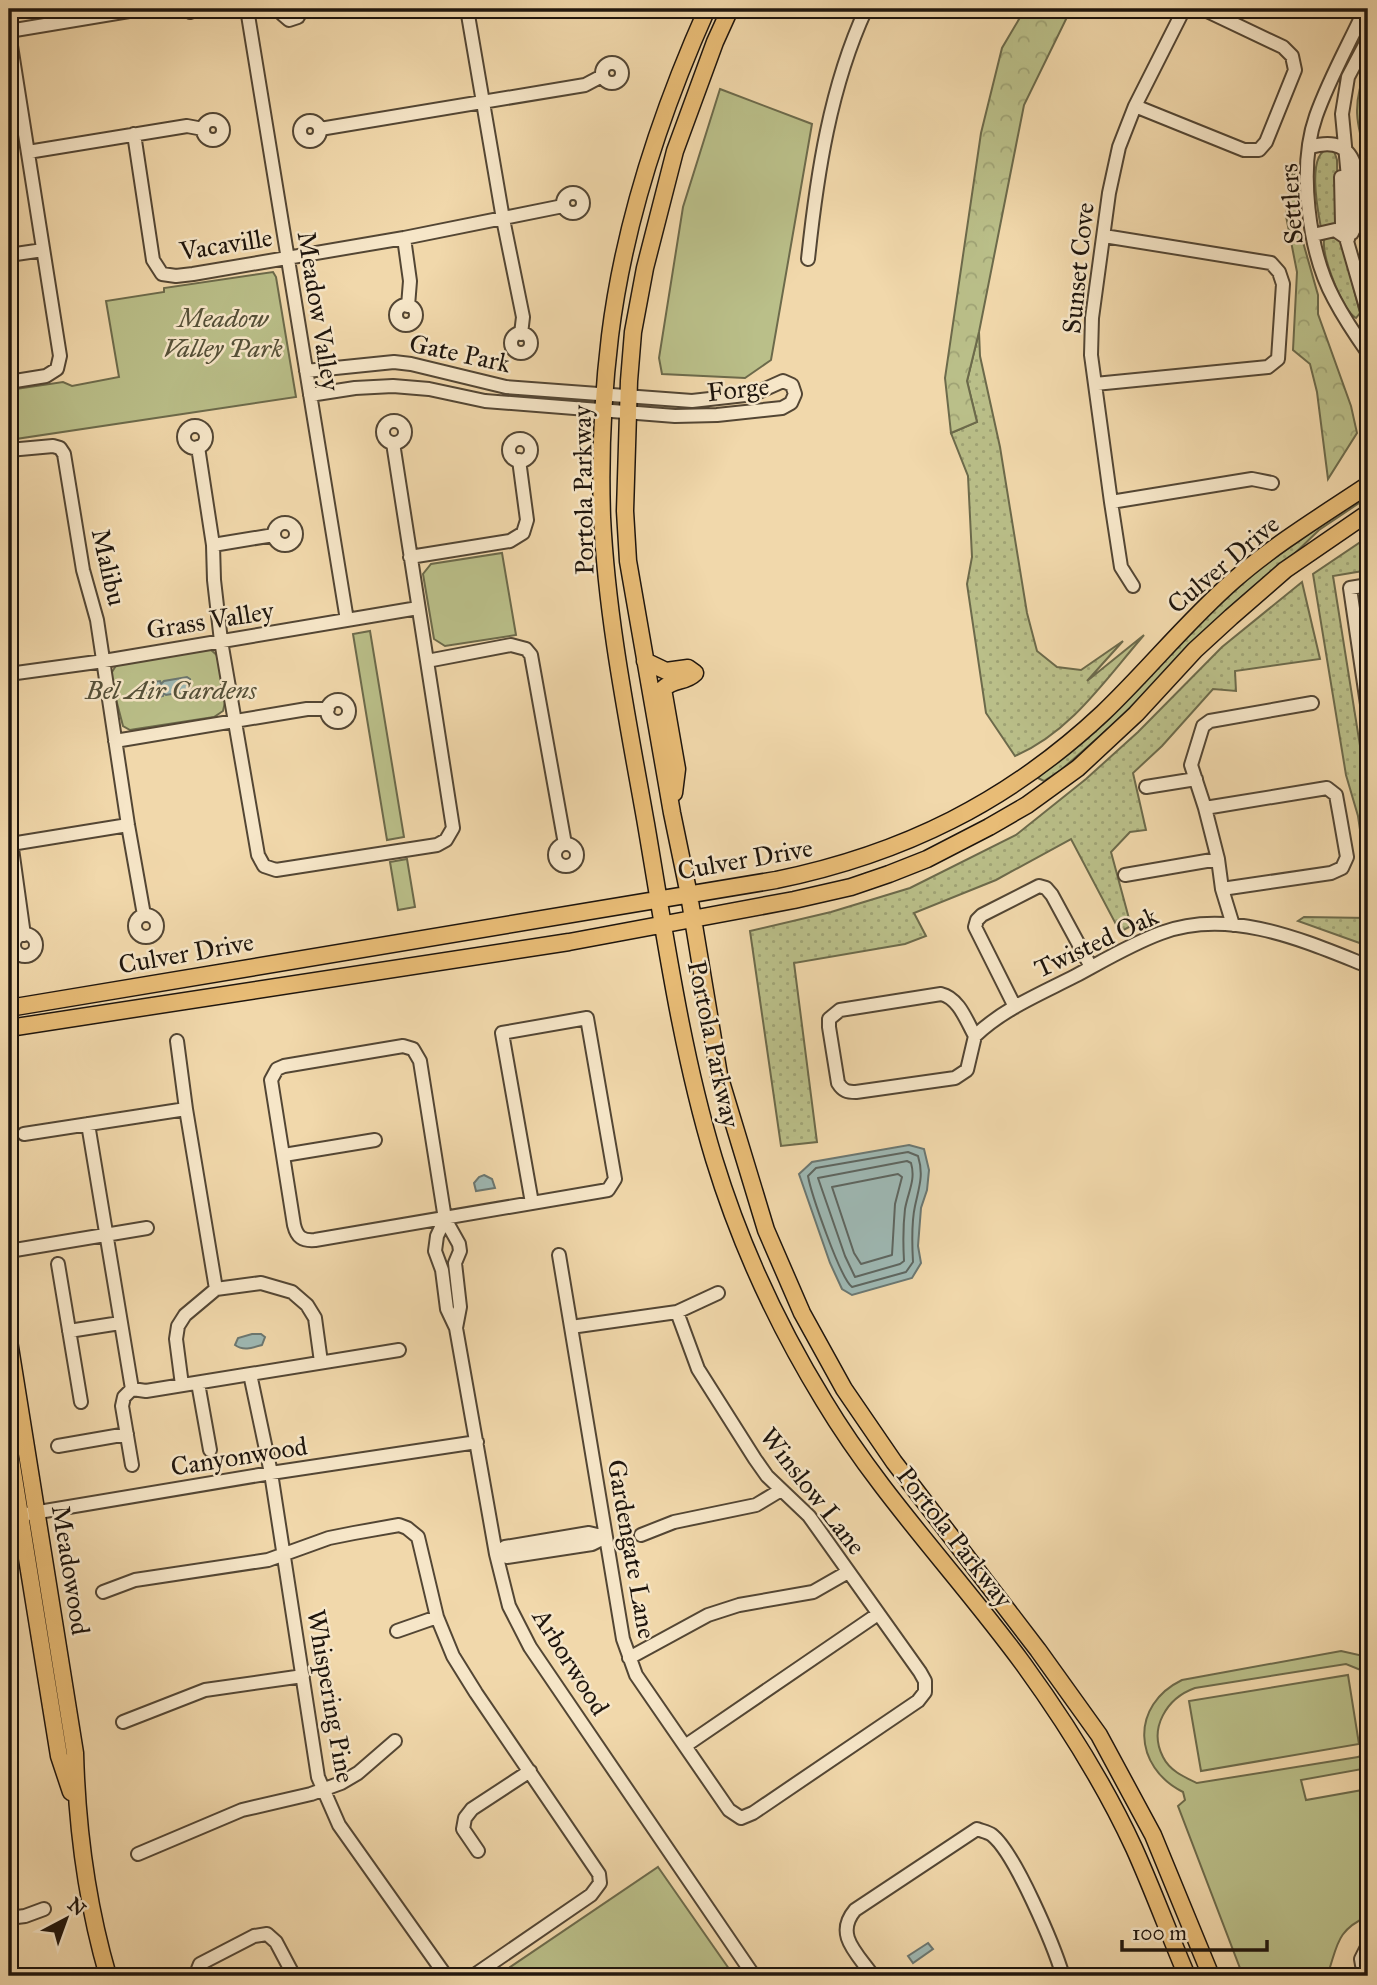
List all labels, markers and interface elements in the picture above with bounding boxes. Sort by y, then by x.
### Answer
street label: Settlers [1272,162,1310,246]
street label: Sunset Cove [1055,201,1101,335]
street label: Vacaville [176,221,275,267]
street label: Meadow Valley [291,229,348,394]
park label: Meadow Valley Park [163,302,283,364]
street label: Gate Park [406,327,514,380]
street label: Forge [705,370,771,408]
street label: Portola Parkway [566,404,600,575]
street label: Culver Drive [1160,508,1286,620]
street label: Malibu [85,525,133,609]
street label: Grass Valley [144,594,277,646]
park label: Bel Air Gardens [84,674,257,706]
street label: Culver Drive [675,831,815,887]
street label: Twisted Oak [1029,899,1164,985]
street label: Culver Drive [116,925,256,981]
street label: Portola Parkway [681,958,747,1131]
street label: Winslow Lane [753,1421,873,1561]
street label: Canyonwood [168,1429,310,1483]
street label: Gardengate Lane [600,1457,664,1641]
street label: Portola Parkway [890,1460,1020,1614]
street label: Meadowood [45,1503,97,1637]
street label: Arborwood [525,1602,616,1721]
street label: Whispering Pine [300,1607,362,1785]
north arrow [32,1884,102,1954]
text: N [63,1893,90,1921]
scale bar [1122,1908,1267,1952]
text: 100 m [1132,1920,1187,1946]

